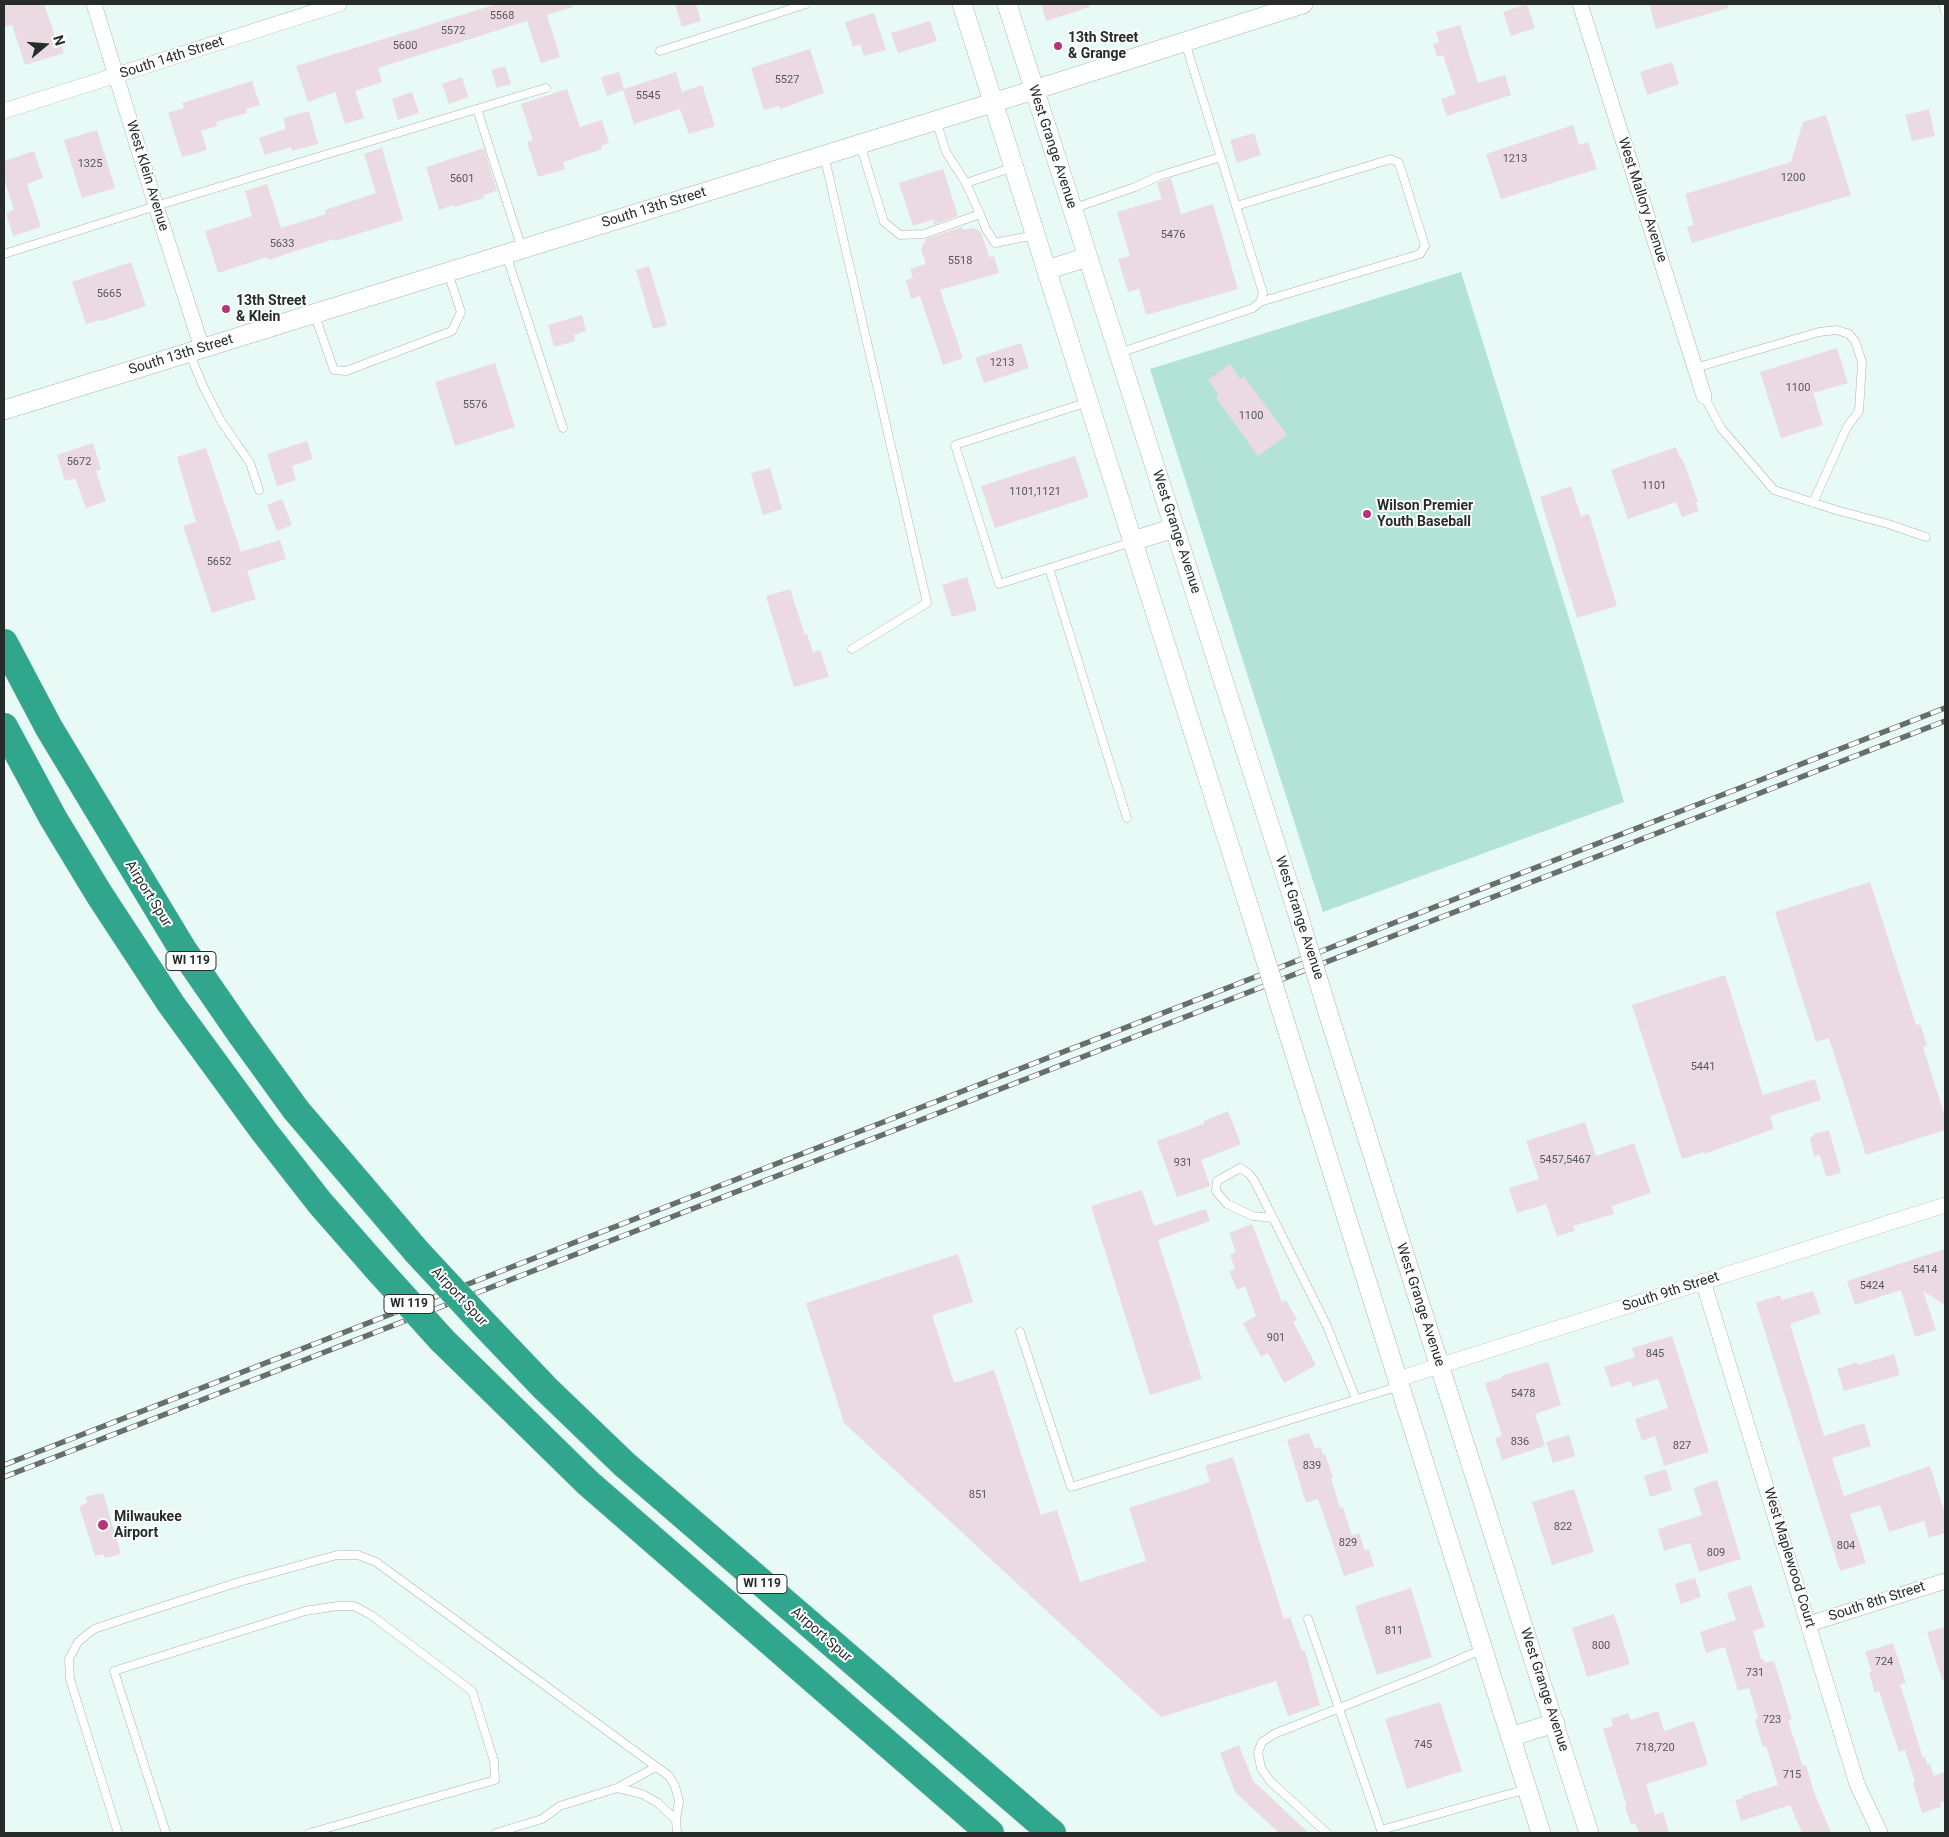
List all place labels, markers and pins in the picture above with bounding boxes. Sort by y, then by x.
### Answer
place label: 13th Street & Grange [1068,30,1138,62]
marker: 13th Street & Grange [1052,40,1064,52]
place label: 13th Street & Klein [236,293,306,326]
marker: 13th Street & Klein [220,303,232,315]
place label: Wilson Premier Youth Baseball [1377,498,1473,530]
marker: Wilson Premier Youth Baseball [1361,508,1373,520]
place label: Milwaukee Airport [114,1509,182,1541]
marker: Milwaukee Airport [96,1518,110,1532]

